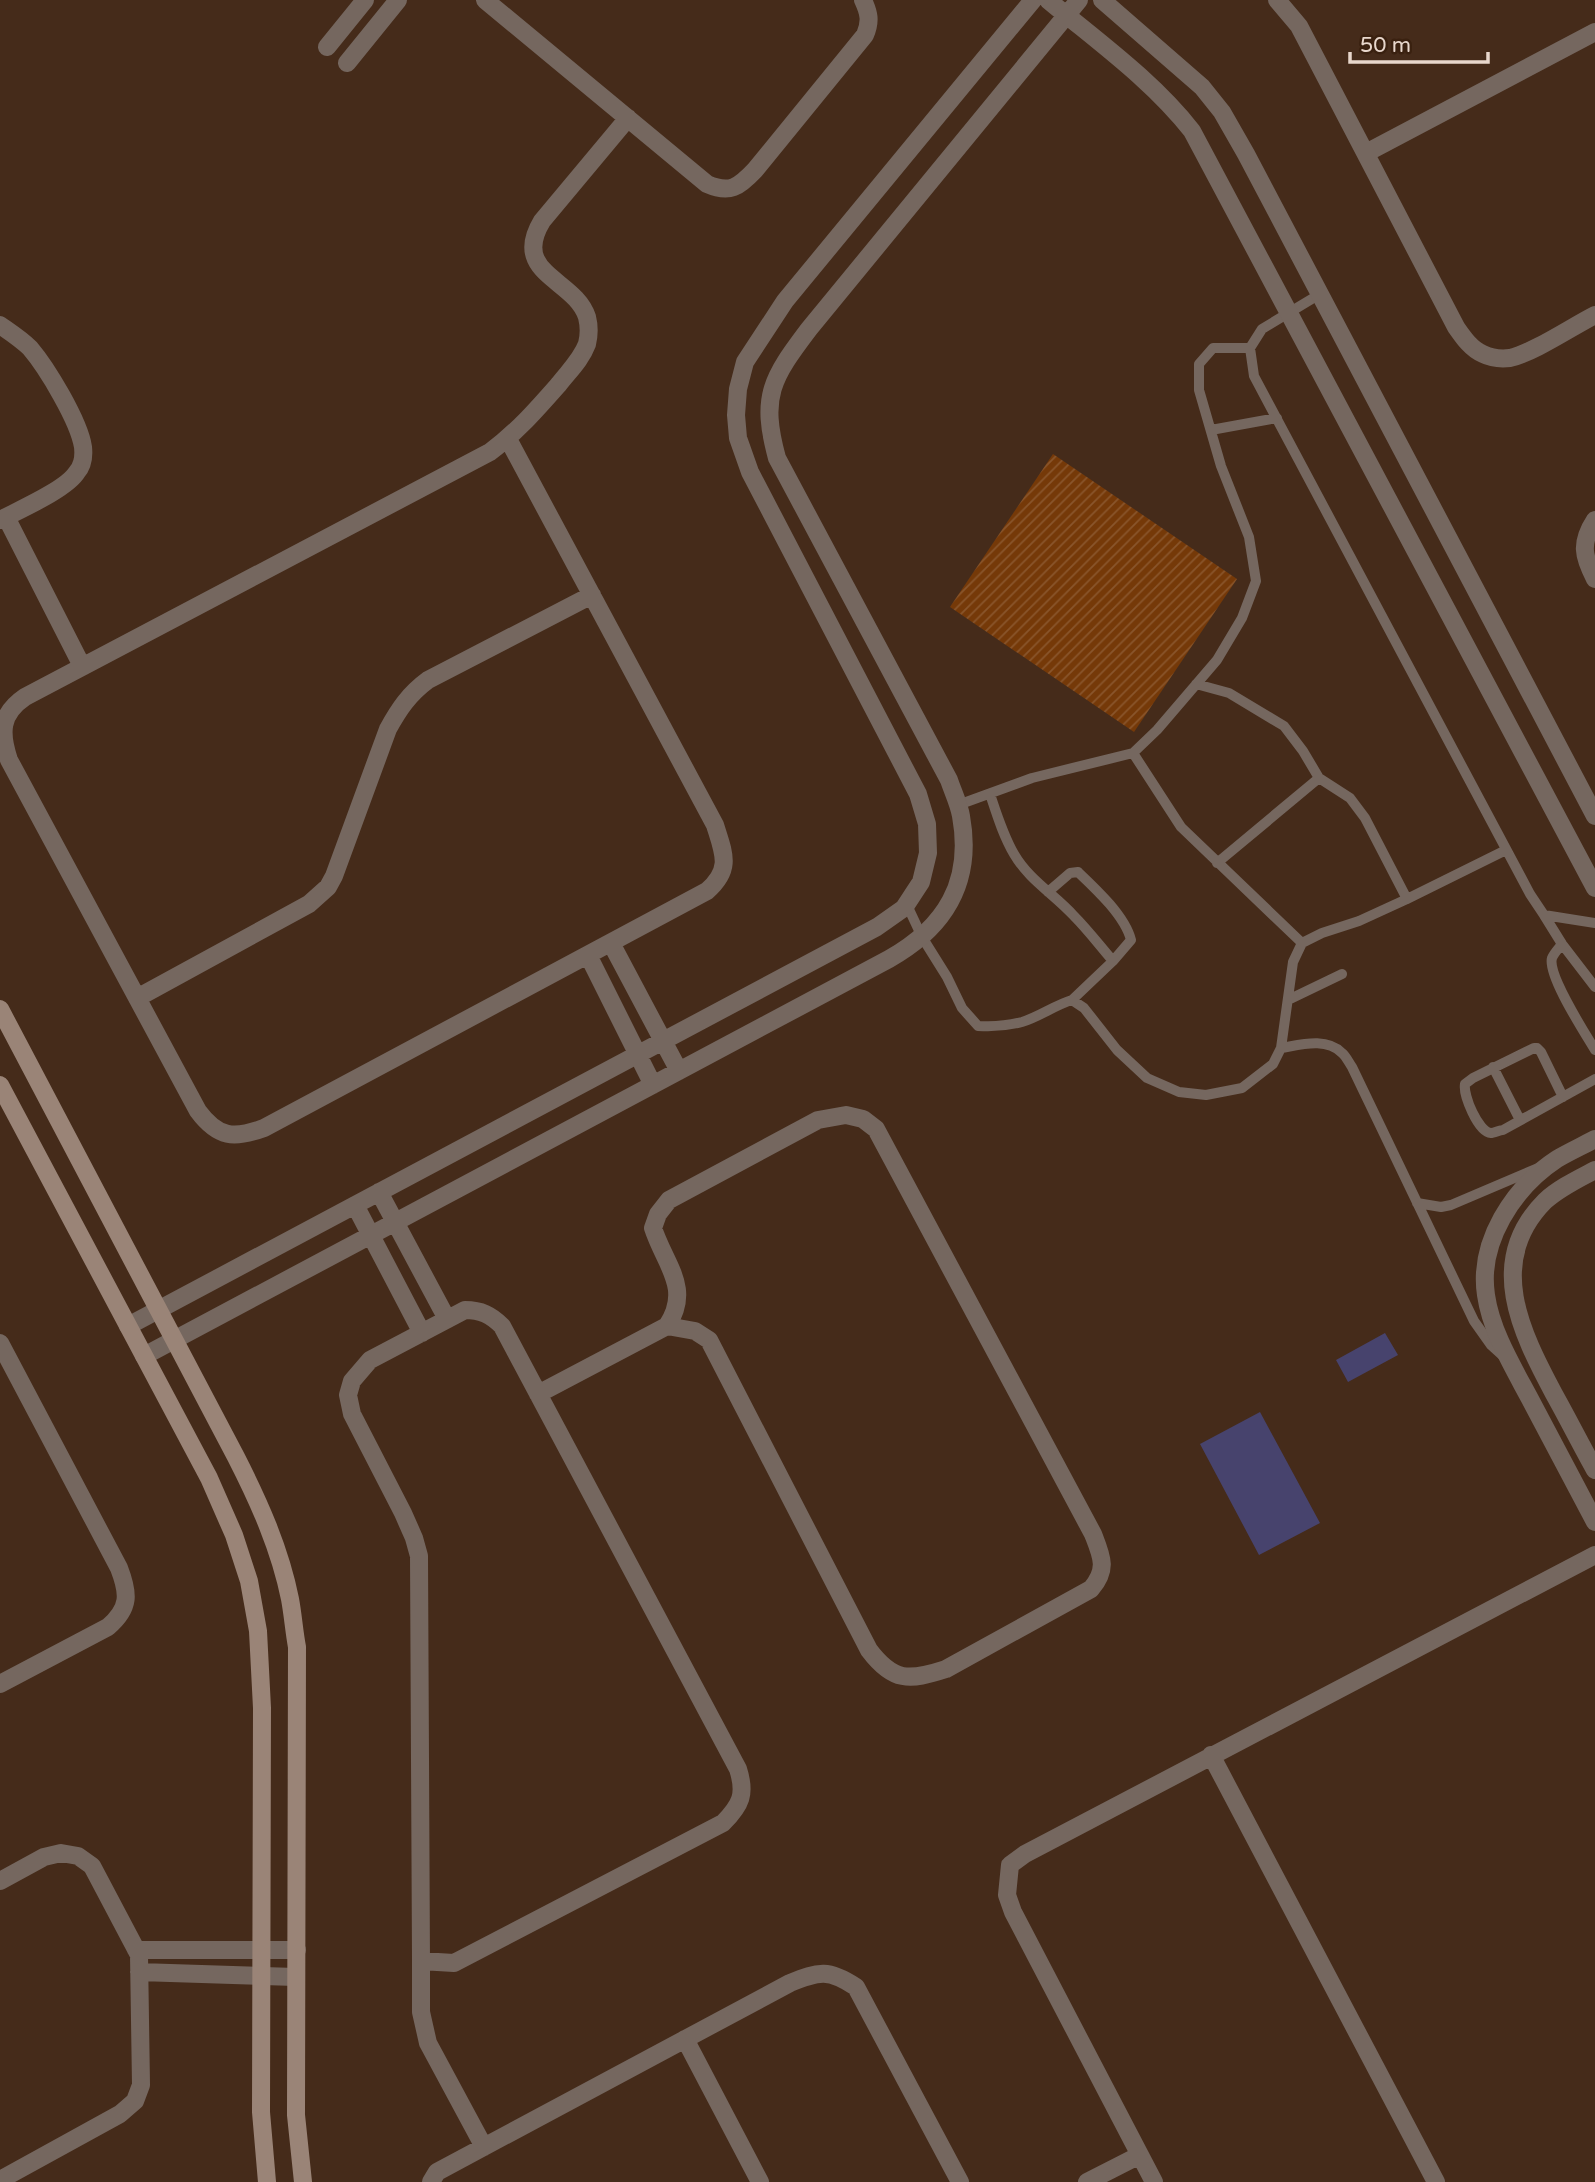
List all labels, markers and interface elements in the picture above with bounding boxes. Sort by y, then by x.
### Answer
scale bar [1350,21,1488,65]
text: 50 m [1360,33,1411,58]

